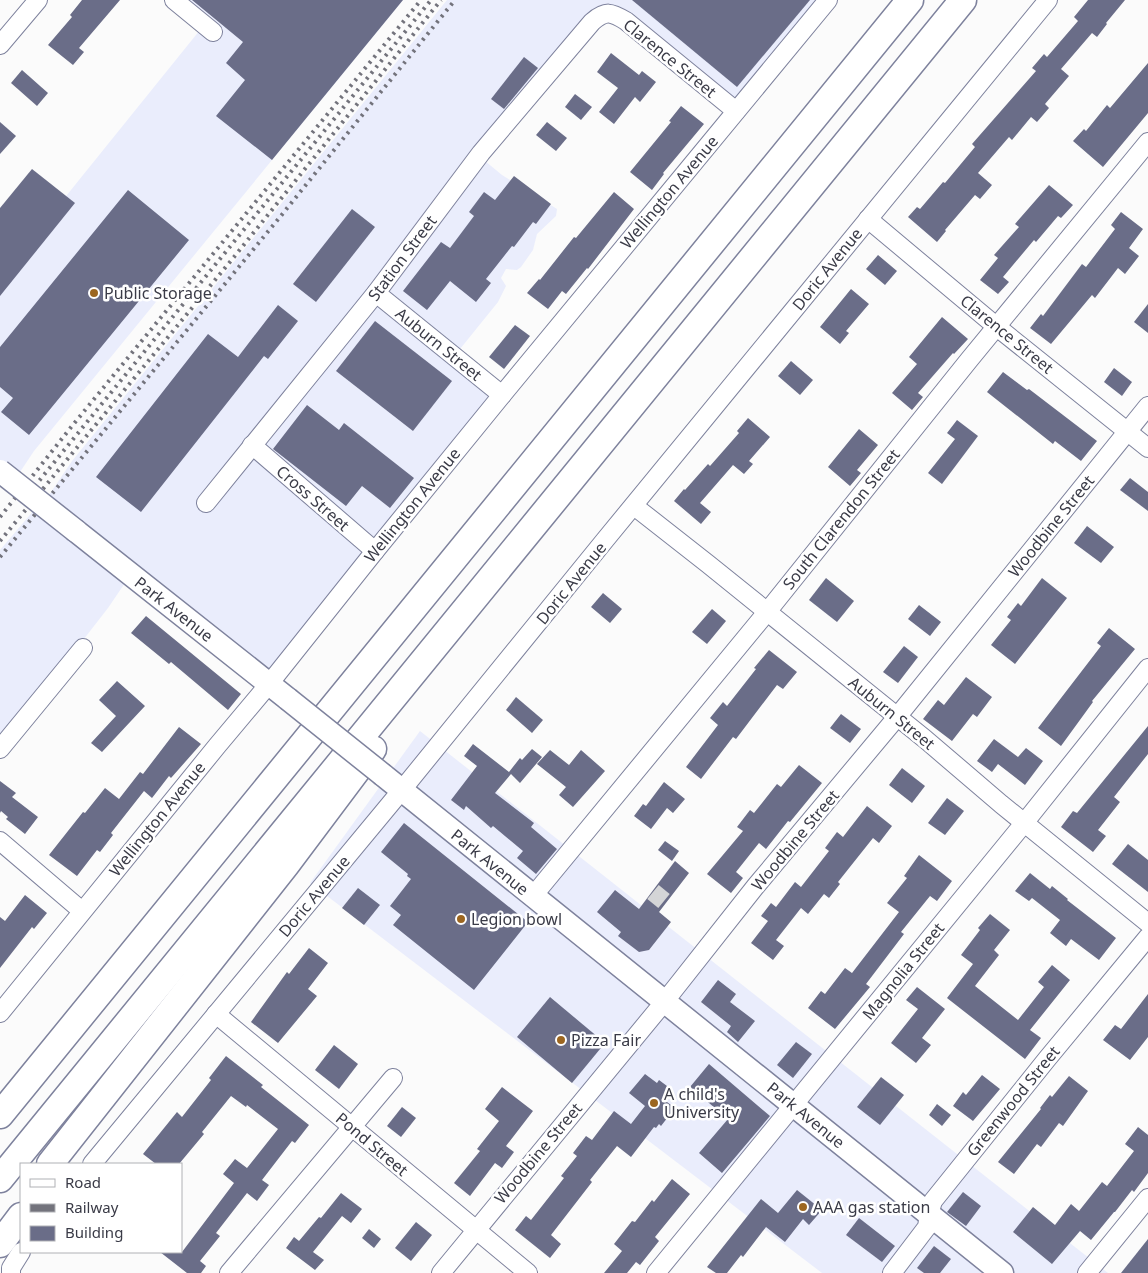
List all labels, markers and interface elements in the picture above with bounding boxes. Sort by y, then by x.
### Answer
street label: Clarence Street [619,14,721,103]
street label: Wellington Avenue [615,131,723,253]
street label: Station Street [363,211,442,305]
street label: Doric Avenue [787,223,867,315]
place label: Public Storage [104,282,212,304]
marker: Public Storage [88,287,100,299]
street label: Clarence Street [956,290,1058,379]
street label: Auburn Street [391,302,487,386]
street label: Wellington Avenue [359,443,465,567]
street label: South Clarendon Street [777,444,905,594]
street label: Cross Street [272,460,354,536]
street label: Woodbine Street [1003,470,1099,582]
street label: Doric Avenue [531,537,611,629]
street label: Park Avenue [130,571,218,647]
street label: Auburn Street [844,671,940,755]
street label: Wellington Avenue [104,757,210,881]
street label: Woodbine Street [746,785,844,895]
street label: Park Avenue [446,824,534,900]
street label: Doric Avenue [273,851,355,941]
place label: Legion bowl [471,908,562,930]
marker: Legion bowl [455,913,467,925]
street label: Magnolia Street [857,918,949,1024]
place label: Pizza Fair [571,1029,641,1051]
marker: Pizza Fair [555,1034,567,1046]
street label: Greenwood Street [962,1041,1065,1161]
street label: Park Avenue [762,1077,850,1153]
place label: A child's University [664,1083,740,1123]
marker: A child's University [648,1097,660,1109]
street label: Woodbine Street [489,1098,587,1208]
street label: Pond Street [331,1107,413,1181]
legend [20,1163,182,1253]
text: Road [65,1172,101,1192]
place label: AAA gas station [813,1196,930,1218]
text: Railway [65,1197,119,1217]
marker: AAA gas station [797,1201,809,1213]
text: Building [65,1222,123,1242]

